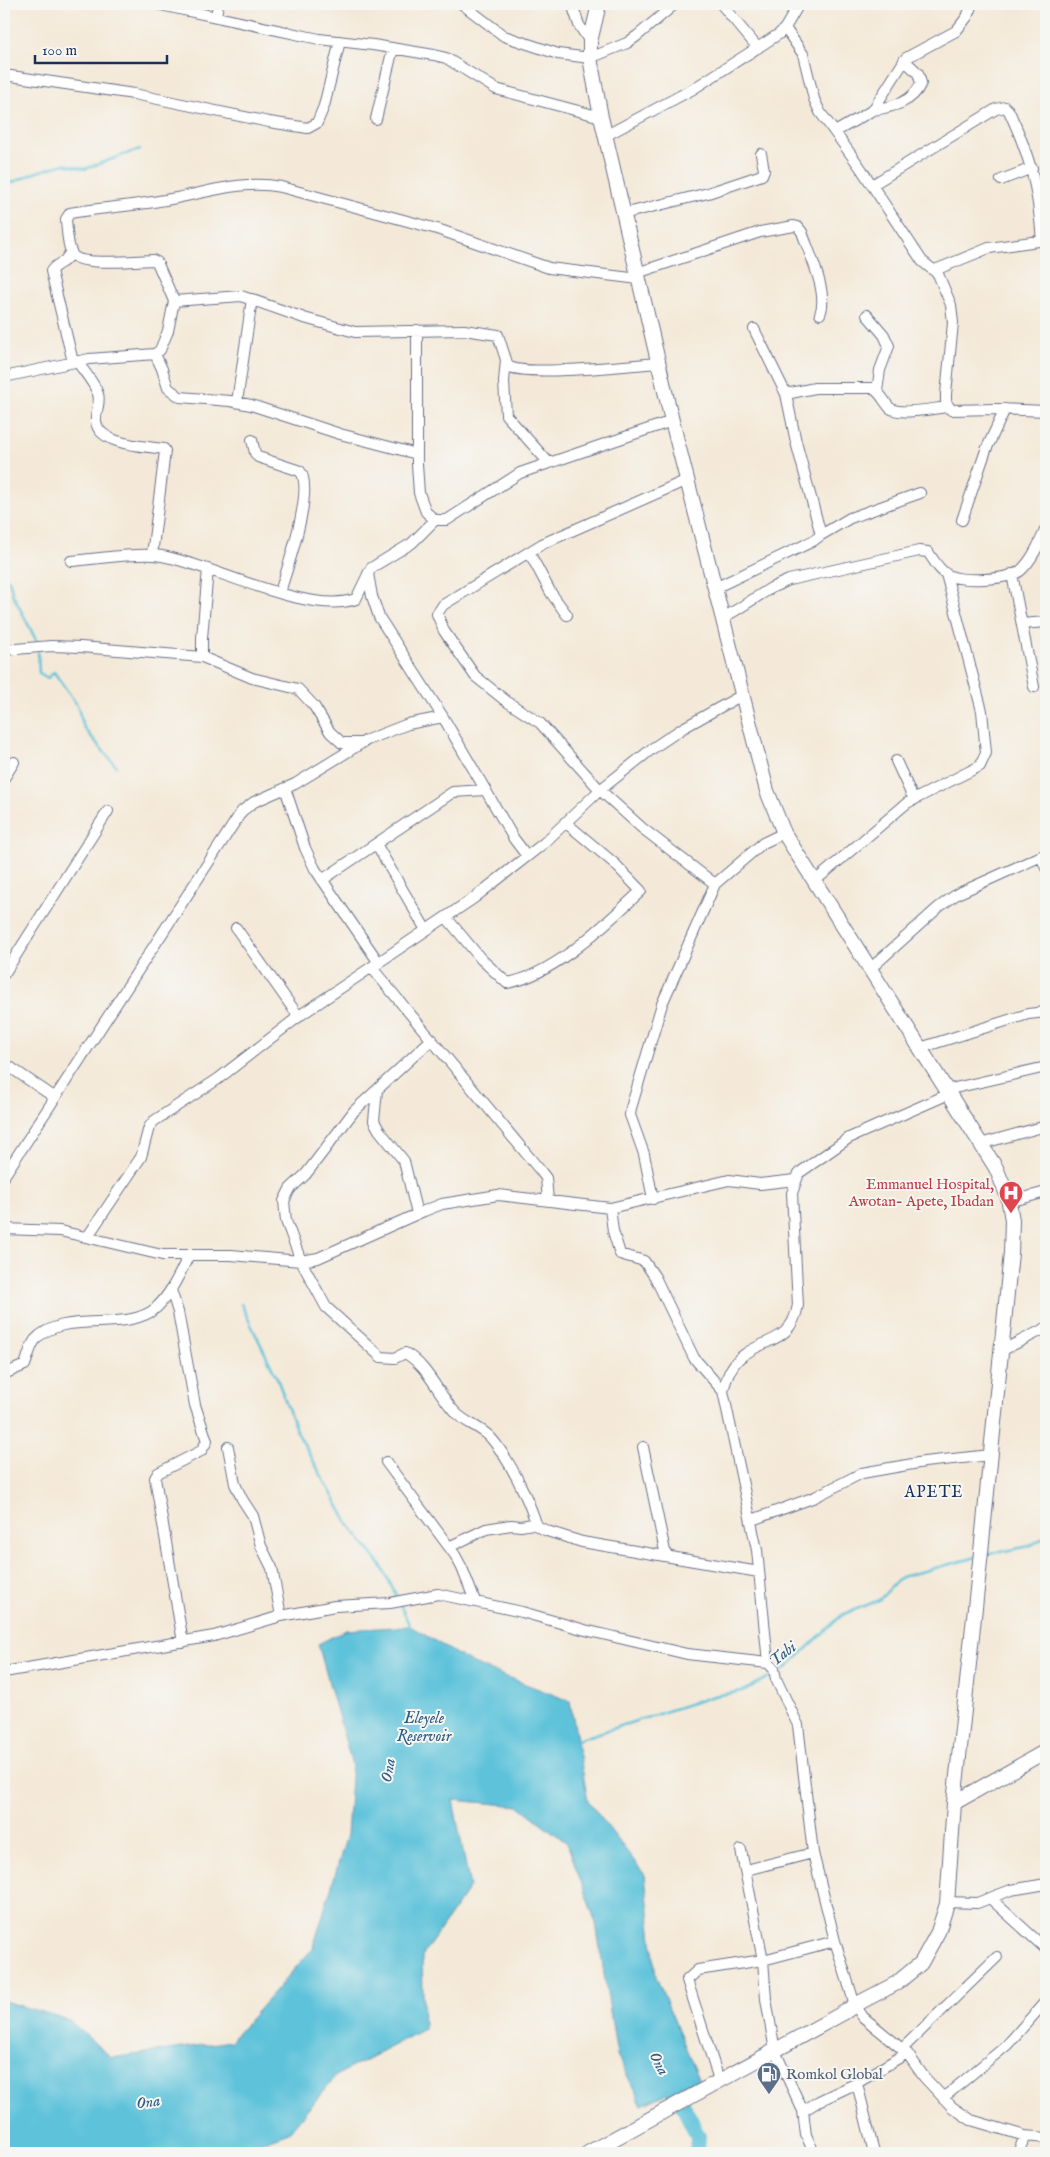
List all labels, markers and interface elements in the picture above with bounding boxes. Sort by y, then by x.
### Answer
scale bar [35,32,168,64]
text: 100 m [42,41,78,60]
place label: Emmanuel Hospital, Awotan- Apete, Ibadan [848,1175,994,1211]
hospital icon: Emmanuel Hospital, Awotan- Apete, Ibadan [998,1180,1024,1214]
district label: APETE [904,1483,963,1503]
water label: Tabi [766,1637,802,1671]
water label: Eleyele Reservoir [397,1709,453,1747]
water label: Ona [377,1757,401,1784]
water label: Ona [644,2049,673,2079]
fuel station icon: Romkol Global [756,2061,782,2095]
place label: Romkol Global [786,2065,884,2084]
water label: Ona [135,2091,162,2115]

